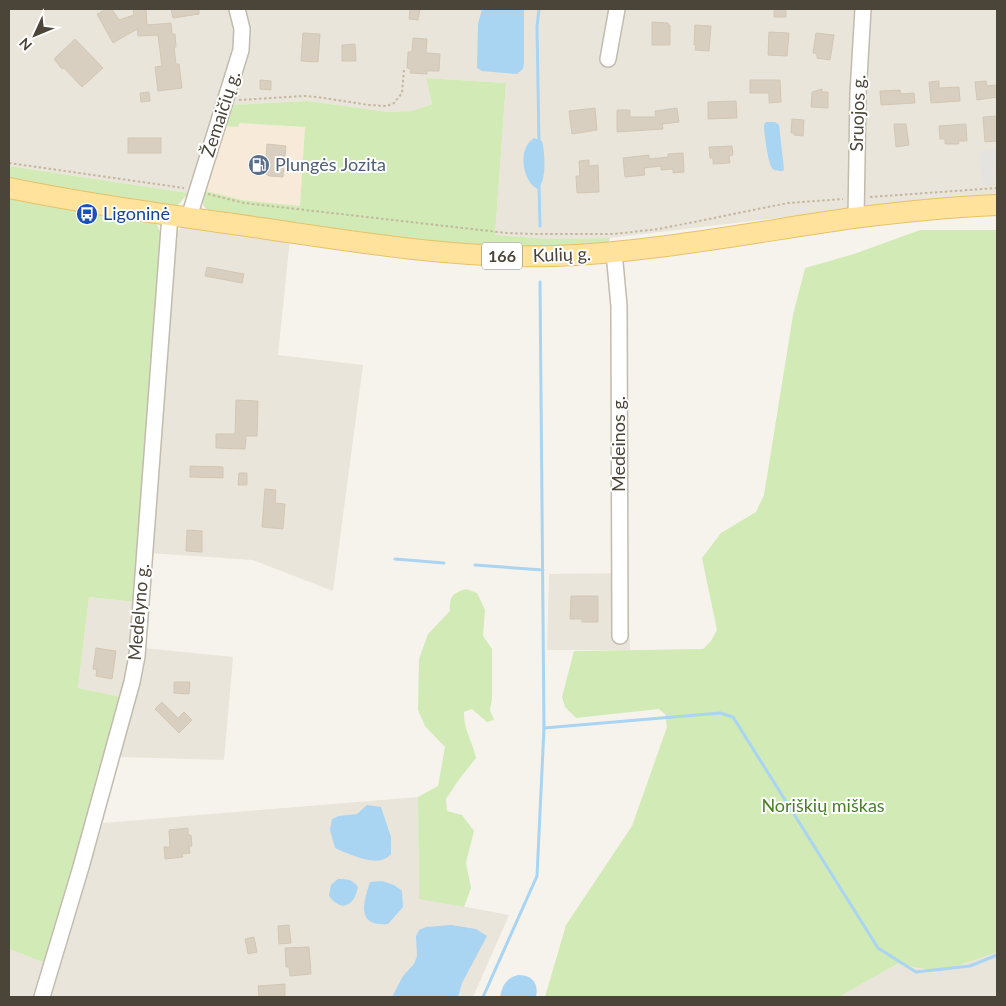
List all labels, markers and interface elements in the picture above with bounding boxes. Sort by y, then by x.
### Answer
north arrow [10,10,60,60]
text: N [15,35,35,54]
street label: Žemaičių g. [196,68,244,159]
street label: Sruojos g. [845,74,869,152]
fuel station icon: Plungės Jozita [247,153,271,177]
place label: Plungės Jozita [275,153,386,175]
bus stop icon: Ligoninė [75,202,99,226]
place label: Ligoninė [103,202,170,224]
road number: 166 [482,242,522,270]
street label: Kulių g. [532,242,591,266]
street label: Medeinos g. [607,396,629,492]
street label: Medelyno g. [123,562,153,661]
park label: Noriškių miškas [761,794,885,816]

